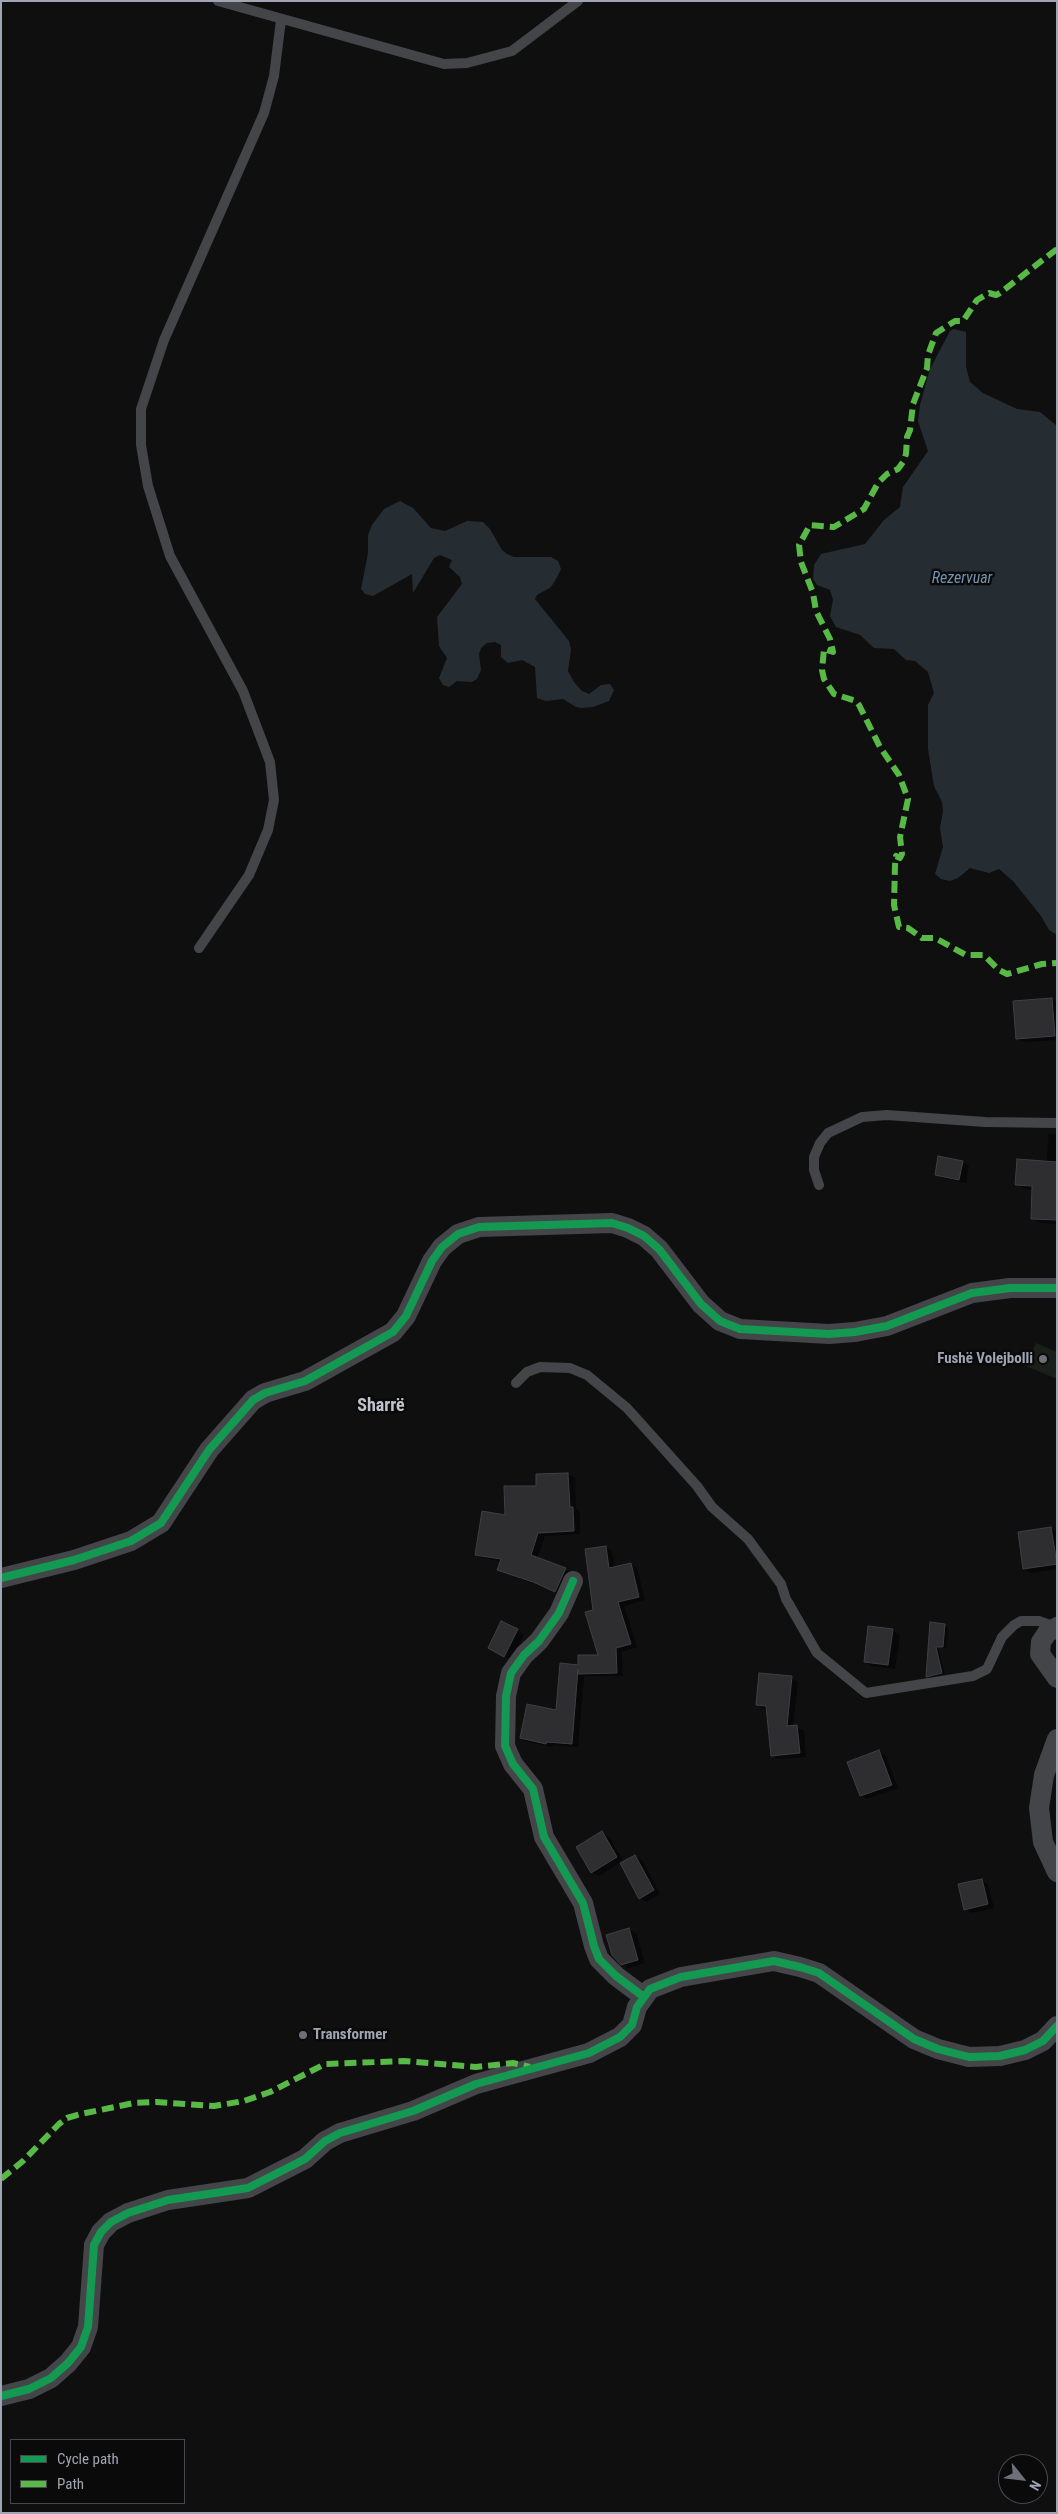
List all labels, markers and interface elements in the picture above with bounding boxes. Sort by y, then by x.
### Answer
water label: Rezervuar [932,569,992,589]
place label: Fushë Volejbolli [937,1350,1033,1368]
marker: Fushë Volejbolli [1037,1353,1049,1365]
district label: Sharrë [357,1395,405,1417]
place label: Transformer [313,2026,387,2044]
marker: Transformer [297,2029,309,2041]
legend [10,2439,185,2504]
text: Cycle path [57,2450,119,2468]
north arrow [998,2454,1048,2504]
text: Path [57,2475,84,2493]
text: N [1026,2478,1044,2493]

